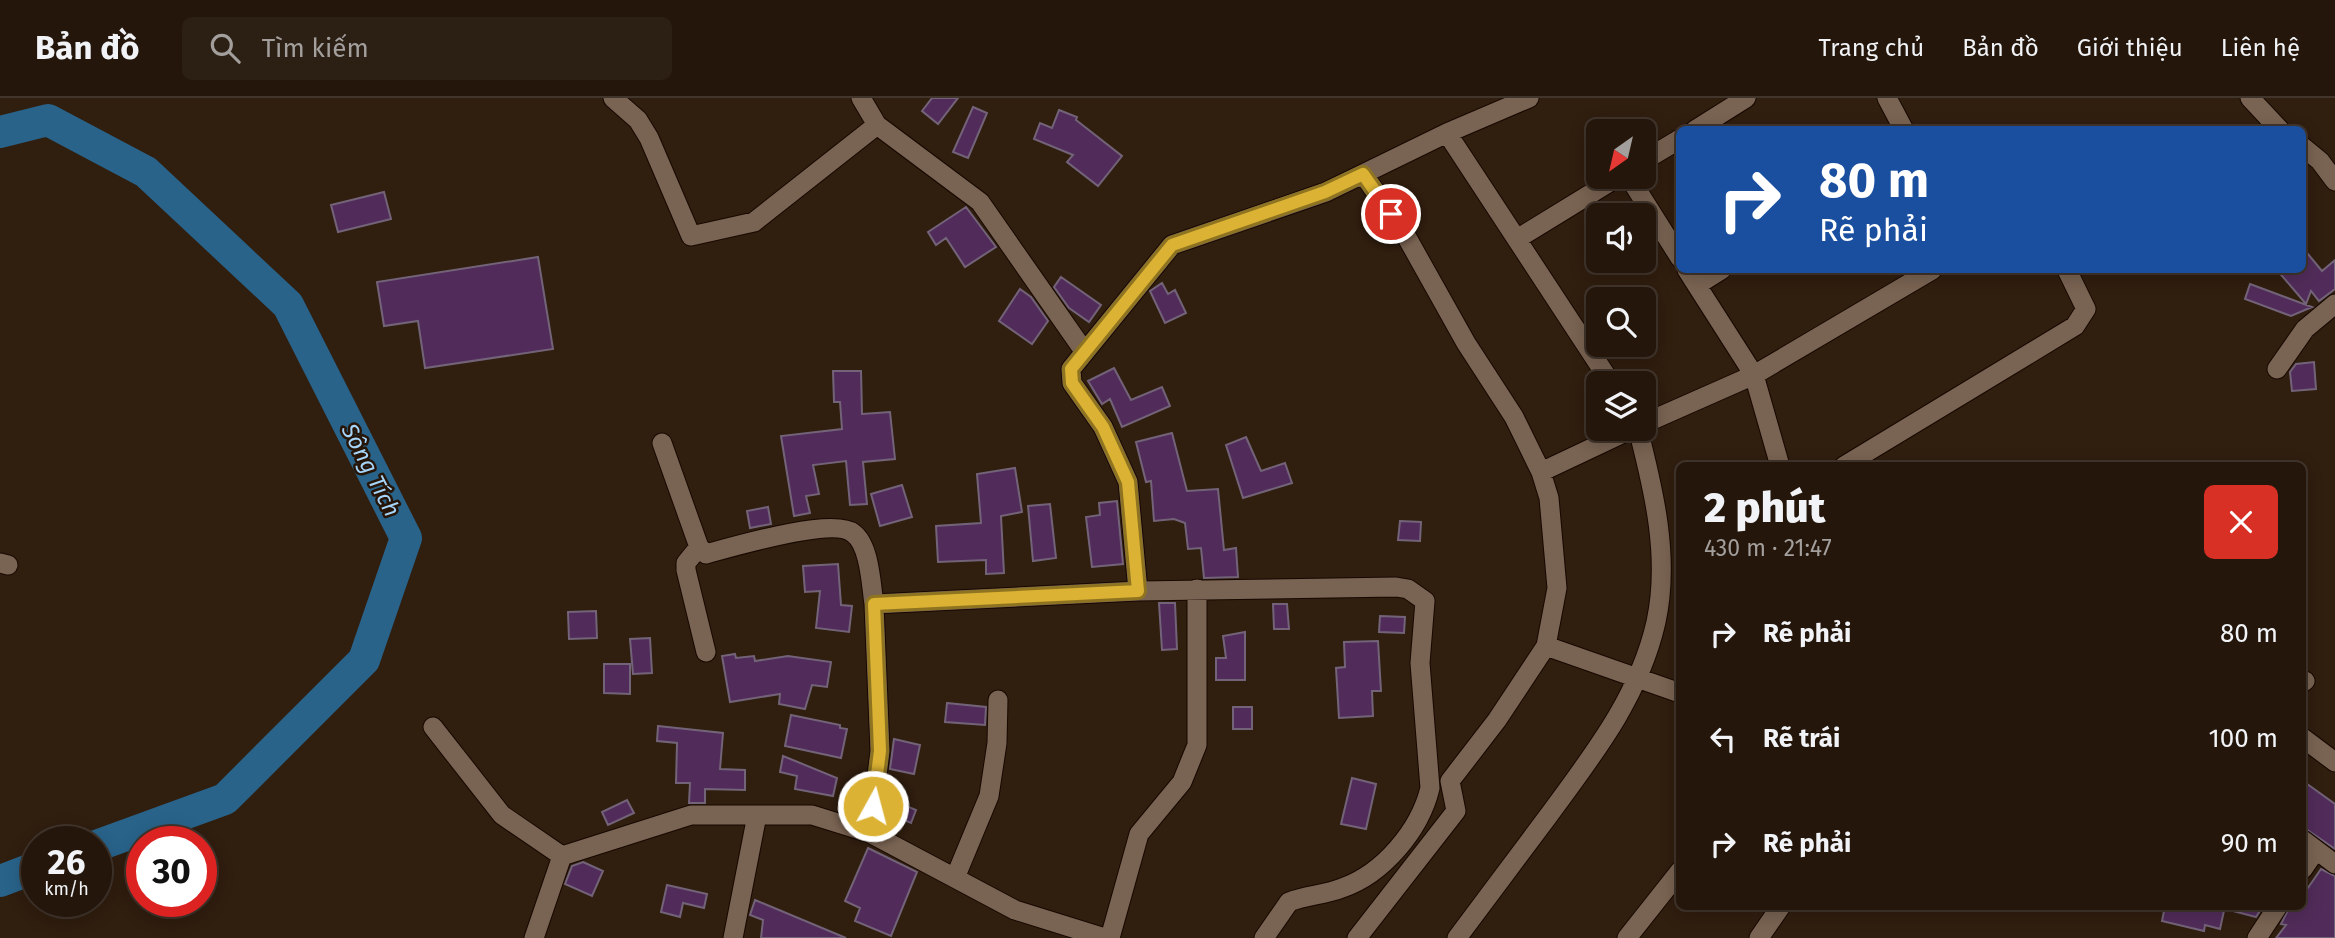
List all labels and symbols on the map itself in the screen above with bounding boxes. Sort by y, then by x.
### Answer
north arrow [1586,119,1656,189]
pin [1361,184,1421,244]
water label: Sông Tích [335,418,406,521]
position arrow [836,769,910,843]
speed limit sign: 30 [126,826,217,917]

